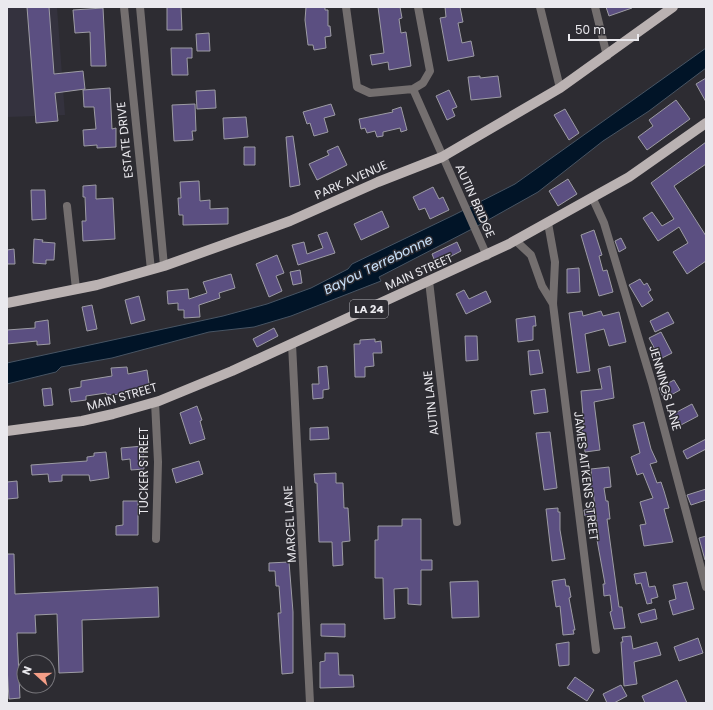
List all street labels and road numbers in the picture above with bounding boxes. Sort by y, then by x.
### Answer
street label: ESTATE DRIVE [112,101,137,179]
street label: PARK AVENUE [312,156,390,203]
street label: AUTIN BRIDGE [452,161,499,240]
street label: MAIN STREET [382,249,456,294]
road number: LA 24 [350,300,388,318]
street label: JENNINGS LANE [645,343,686,433]
street label: AUTIN LANE [419,370,442,436]
street label: MAIN STREET [85,378,160,415]
street label: JAMES AITKENS STREET [570,410,603,542]
street label: TUCKER STREET [135,427,152,515]
street label: MARCEL LANE [279,485,300,563]

